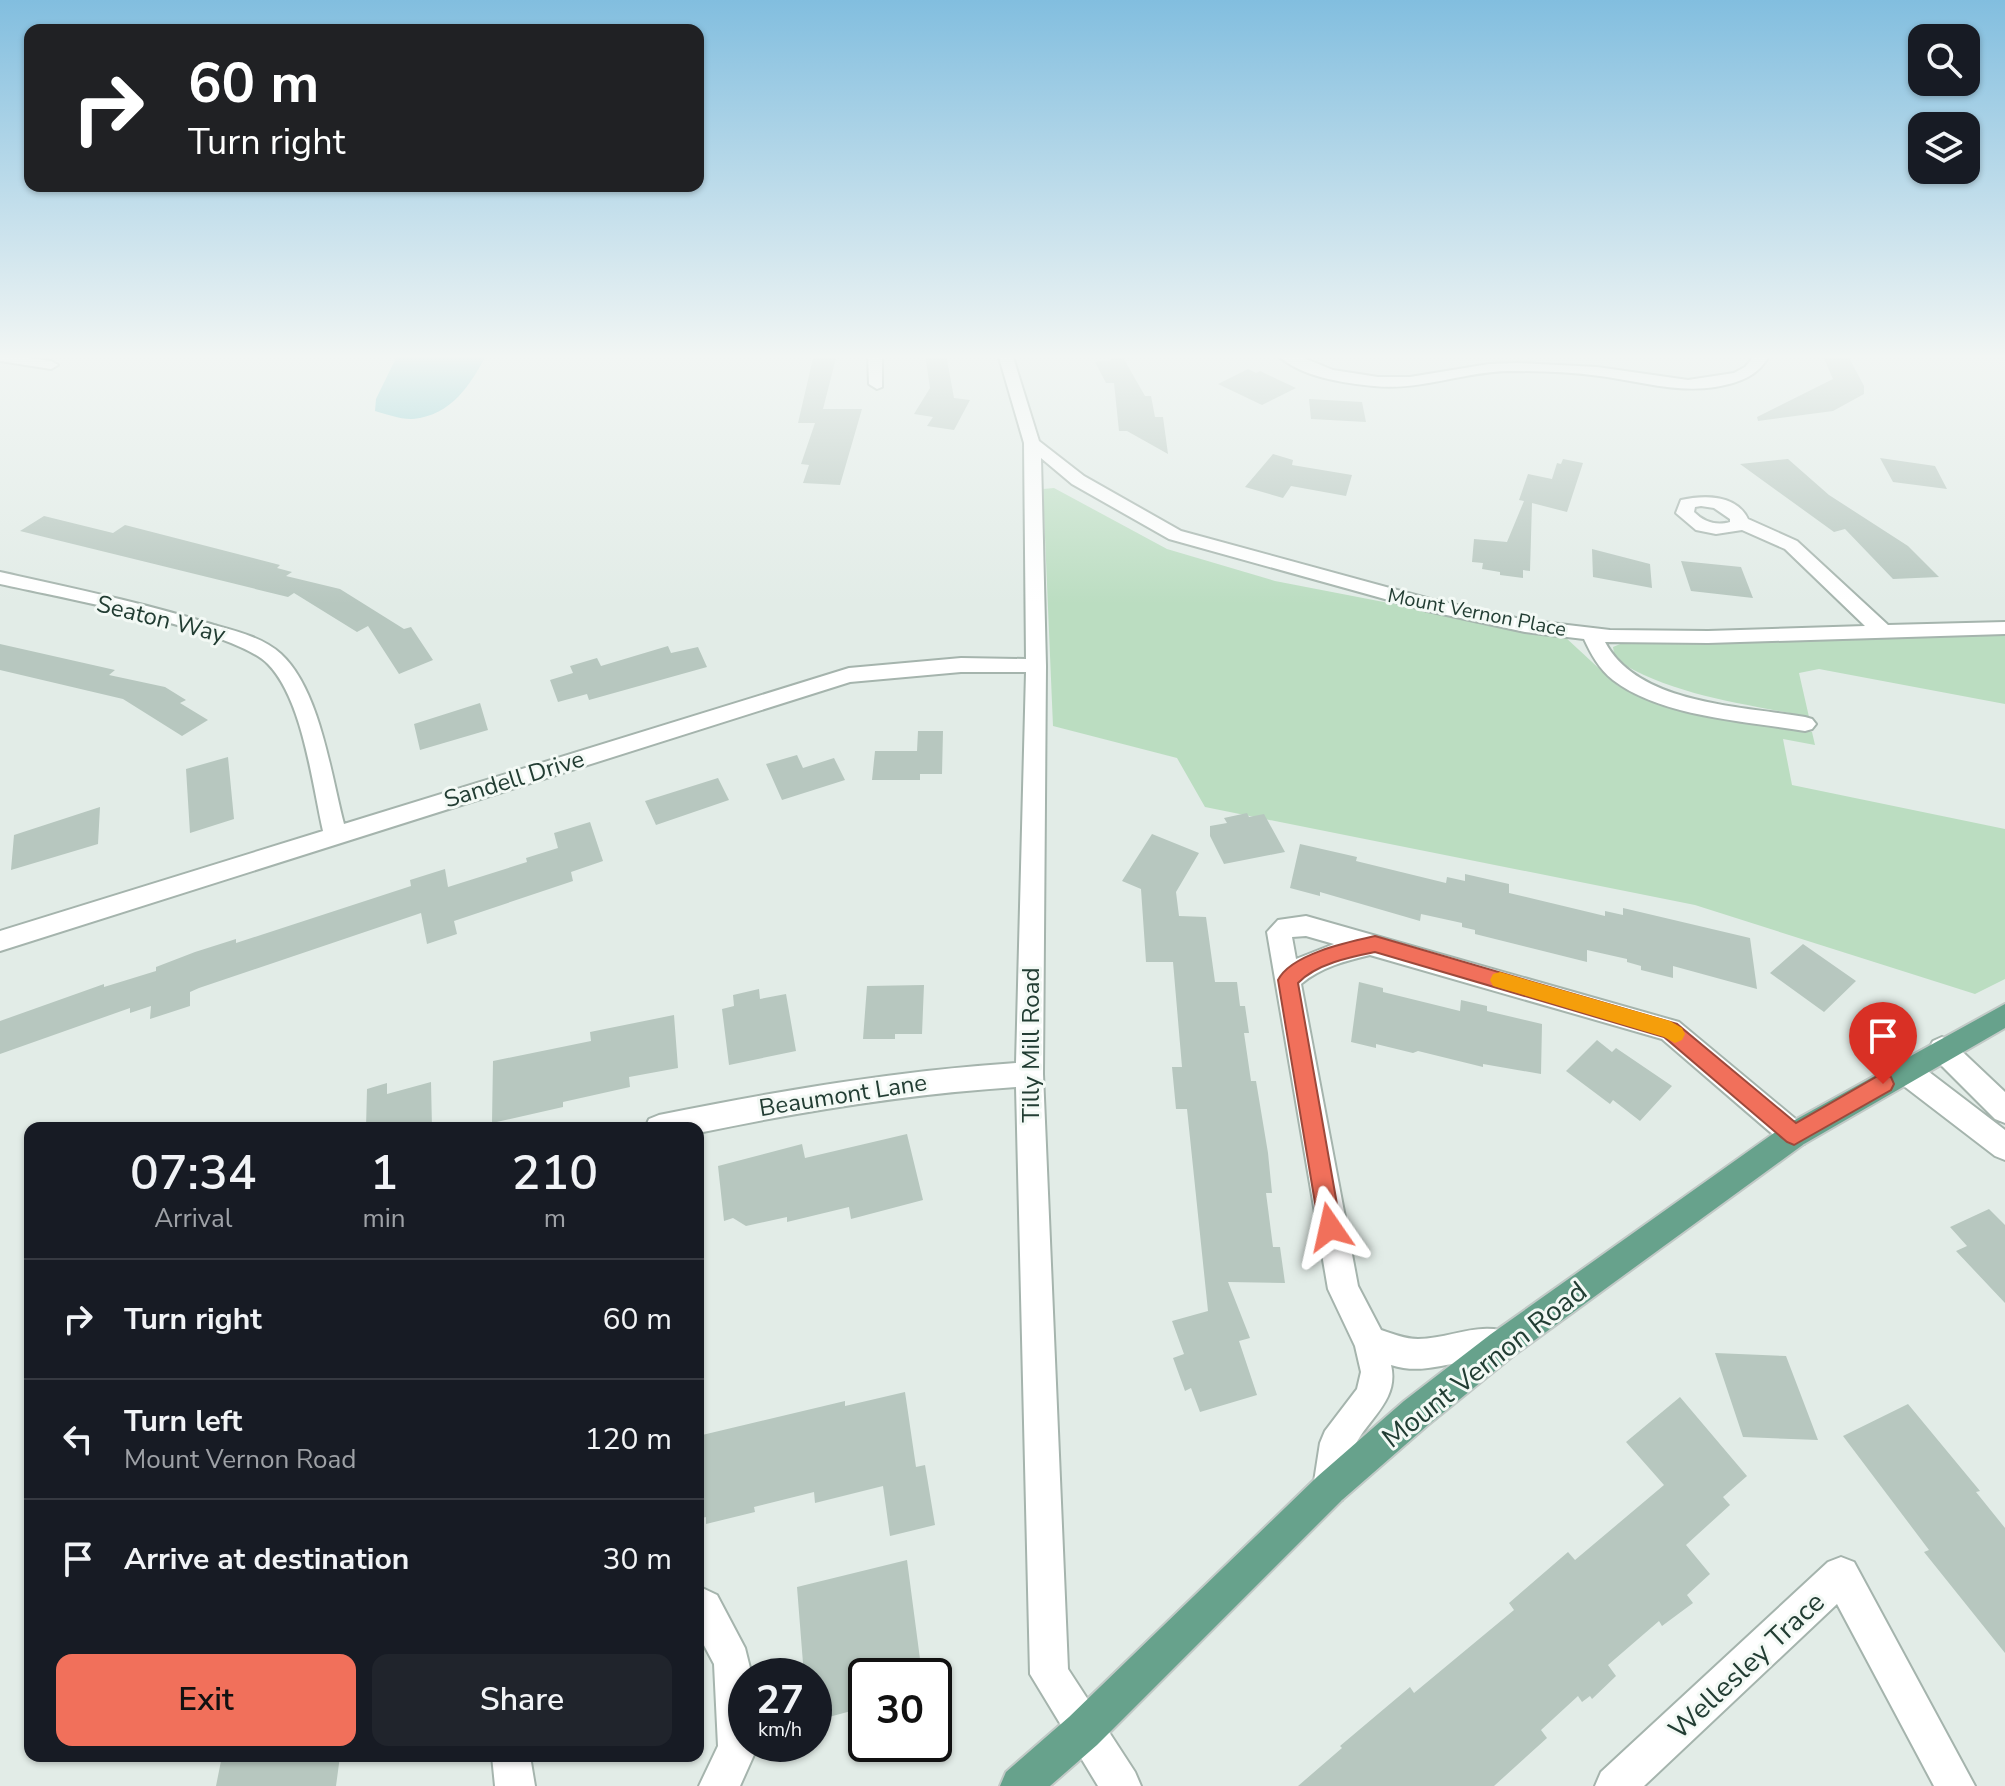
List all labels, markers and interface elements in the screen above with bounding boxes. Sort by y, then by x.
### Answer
map controls [1908,24,1980,184]
button: search [1908,24,1980,96]
text: 60 m [188,45,319,122]
icon: right [56,56,160,160]
button: layers [1908,112,1980,184]
text: Turn right [188,118,345,167]
street label: Mount Vernon Place [1385,582,1568,643]
street label: Seaton Way [93,588,229,651]
street label: Sandell Drive [440,742,588,816]
street label: Tilly Mill Road [1015,968,1047,1122]
pin [1849,1002,1917,1084]
icon: arrive [1861,1014,1905,1058]
street label: Beaumont Lane [757,1066,929,1124]
text: 07:34 [130,1140,257,1206]
text: 1 [370,1140,398,1206]
text: 210 [512,1140,598,1206]
position arrow [1288,1185,1372,1269]
text: Arrival [154,1201,232,1236]
text: min [363,1201,406,1236]
text: m [544,1201,566,1236]
street label: Mount Vernon Road [1374,1273,1595,1457]
icon: right [56,1297,100,1341]
text: Turn right [124,1299,262,1340]
text: 60 m [603,1299,672,1340]
text: Turn left [124,1401,242,1442]
icon: left [56,1417,100,1461]
text: 120 m [585,1419,672,1460]
text: Mount Vernon Road [124,1442,357,1477]
icon: arrive [56,1537,100,1581]
text: Arrive at destination [124,1539,409,1580]
text: 30 m [603,1539,672,1580]
street label: Wellesley Trace [1660,1584,1833,1748]
button: Exit [56,1654,356,1746]
button: Share [372,1654,672,1746]
speed limit sign: 30 [848,1658,952,1762]
text: 27 [756,1673,804,1727]
text: km/h [758,1716,802,1743]

